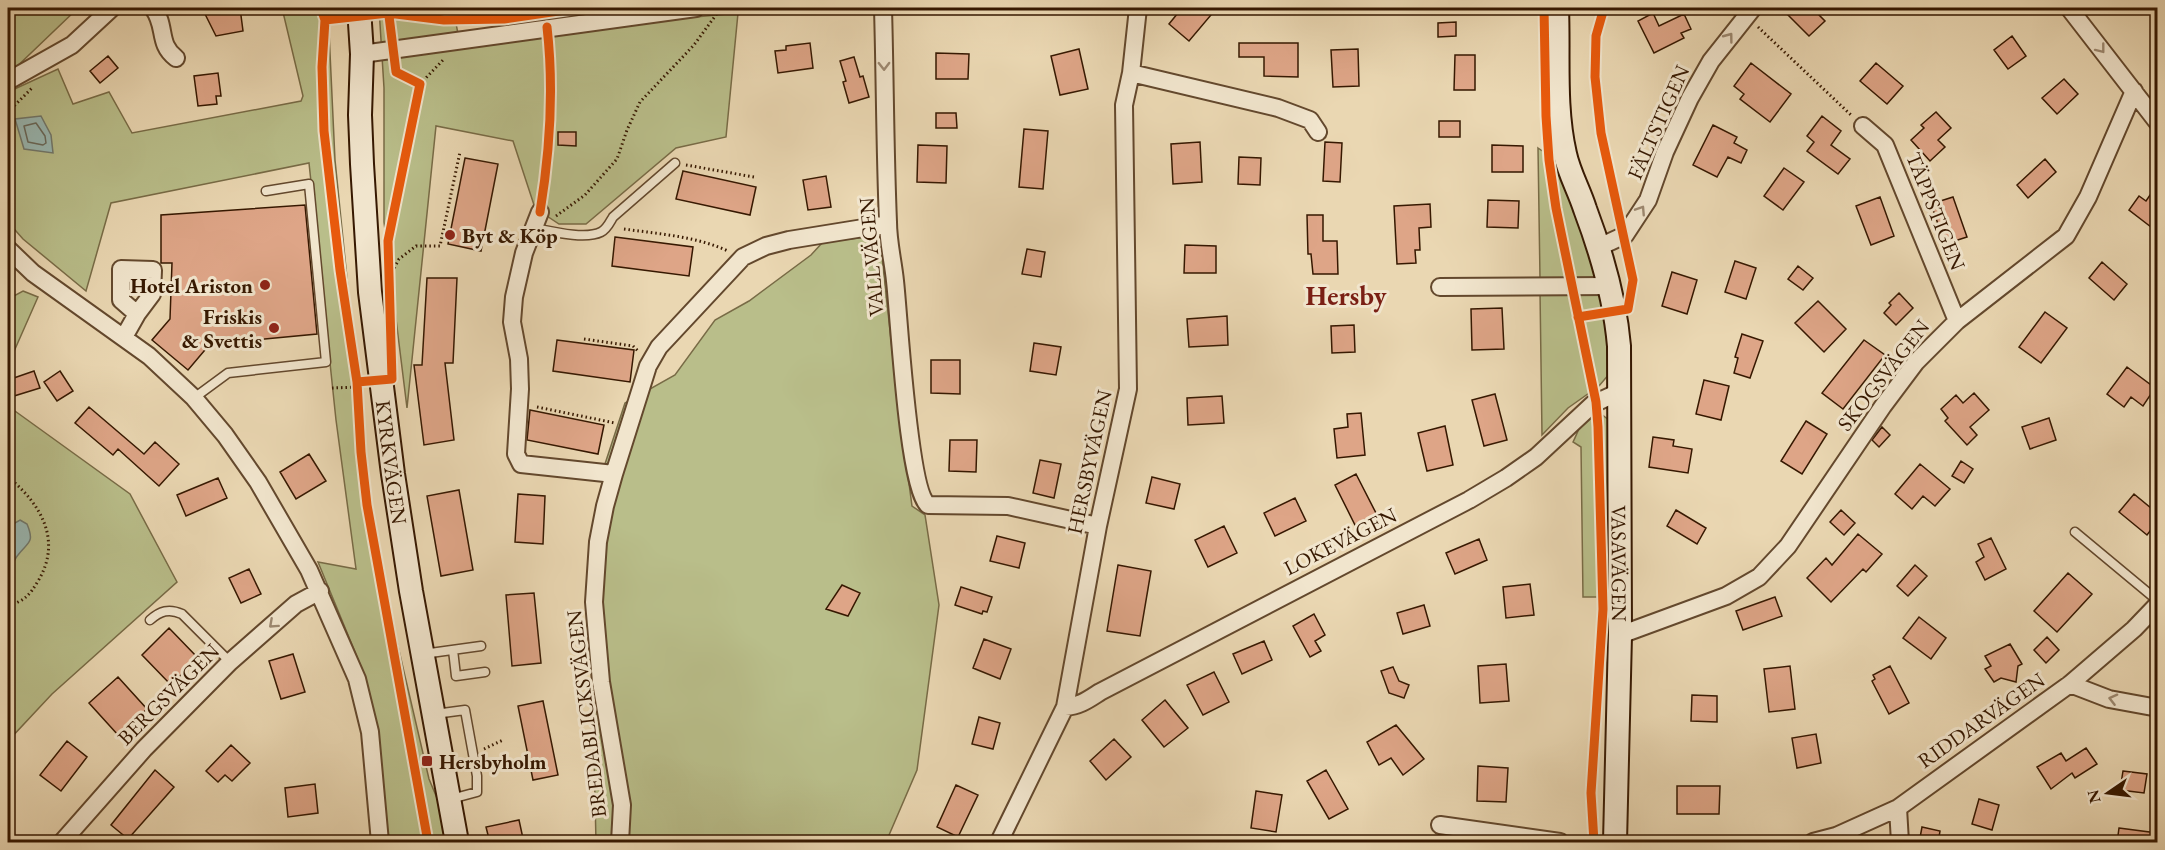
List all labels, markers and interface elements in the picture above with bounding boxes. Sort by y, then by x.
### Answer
one-way arrow [1722,33,1733,44]
one-way arrow [2094,43,2105,54]
street label: FÄLTSTIGEN [1621,60,1695,183]
one-way arrow [878,61,891,70]
street label: TÄPPSTIGEN [1900,148,1972,274]
street label: VALLVÄGEN [852,196,890,318]
one-way arrow [1634,206,1646,216]
place label: Byt & Köp [462,222,558,249]
marker: Byt & Köp [443,228,457,242]
place label: Hotel Ariston [130,272,253,299]
marker: Hotel Ariston [258,278,272,292]
district label: Hersby [1306,278,1387,313]
place label: Friskis & Svettis [182,303,262,354]
street label: SKOGSVÄGEN [1831,314,1935,436]
marker: Friskis & Svettis [267,321,281,335]
street label: HERSBYVÄGEN [1061,387,1118,537]
street label: KYRKVÄGEN [370,399,414,526]
street label: LOKEVÄGEN [1279,501,1401,581]
street label: VASAVÄGEN [1606,505,1633,622]
street label: BREDABLICKSVÄGEN [560,608,612,819]
one-way arrow [269,617,280,628]
street label: BERGSVÄGEN [111,637,225,751]
street label: RIDDARVÄGEN [1912,666,2050,774]
one-way arrow [2108,694,2118,707]
place label: Hersbyholm [439,748,547,775]
marker: Hersbyholm [420,754,434,768]
north arrow [2078,763,2138,823]
text: N [2082,788,2106,805]

